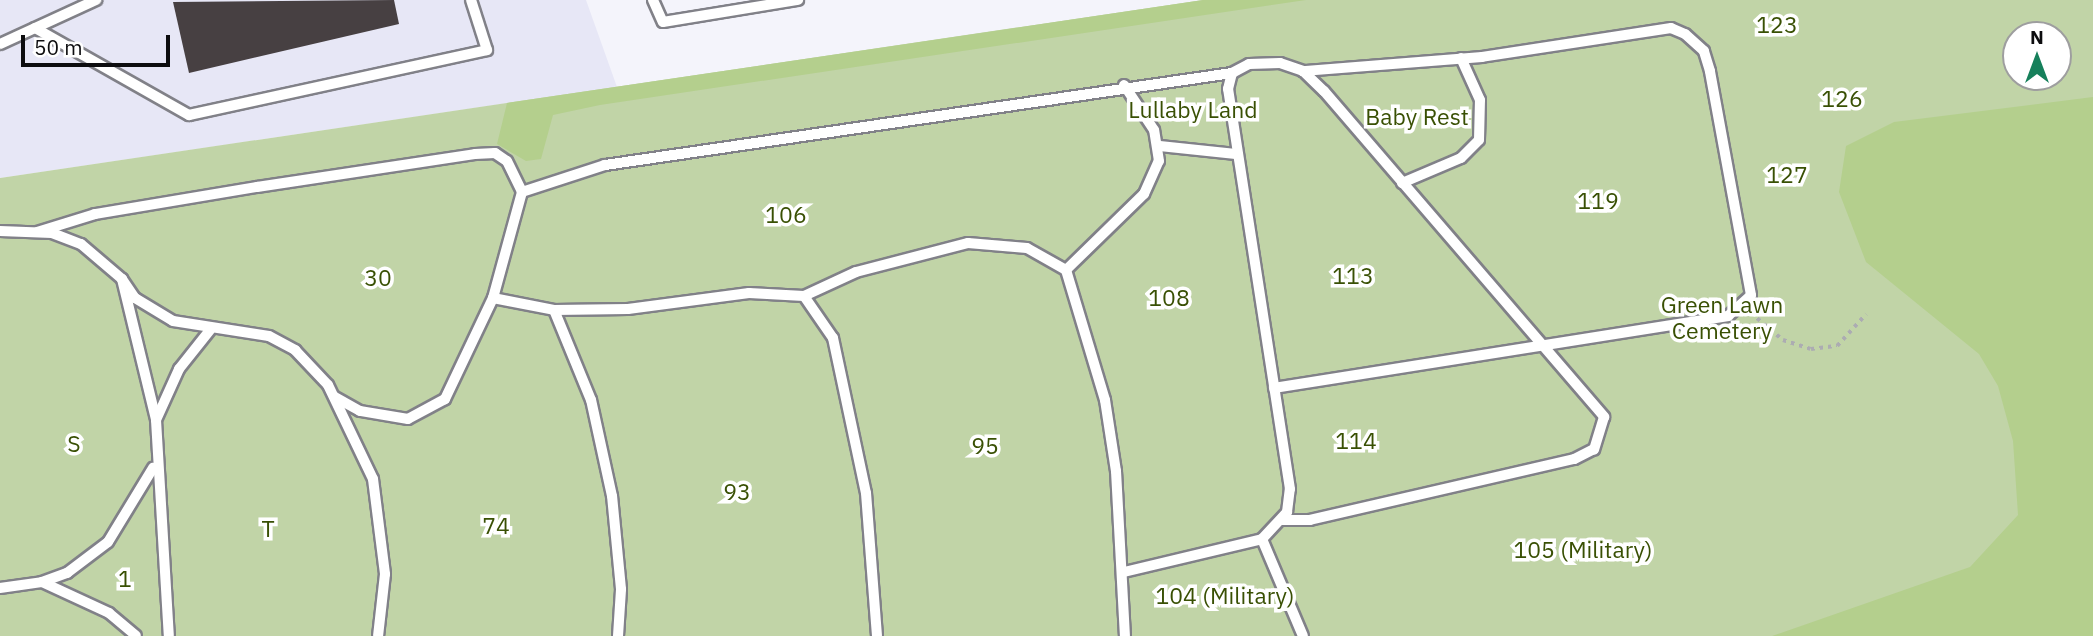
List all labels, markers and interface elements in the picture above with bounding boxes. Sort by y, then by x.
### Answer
park label: 123 [1756,10,1798,38]
scale bar [24,21,173,65]
north arrow [2002,21,2072,91]
text: N [2030,25,2044,49]
text: 50 m [34,33,83,61]
park label: 126 [1821,84,1863,112]
park label: Lullaby Land [1128,95,1258,123]
park label: Baby Rest [1365,102,1469,130]
park label: 127 [1766,160,1808,188]
park label: 119 [1577,186,1619,214]
park label: 106 [765,200,807,228]
park label: 113 [1332,261,1374,289]
park label: 30 [364,263,392,291]
park label: 108 [1148,283,1190,311]
park label: Green Lawn Cemetery [1661,290,1783,344]
park label: 114 [1335,426,1377,454]
park label: S [67,429,81,457]
park label: 95 [971,431,999,459]
park label: 93 [723,477,751,505]
park label: 74 [482,511,510,539]
park label: T [261,514,275,542]
park label: 105 (Military) [1513,535,1653,563]
park label: 1 [118,564,132,592]
park label: 104 (Military) [1155,581,1295,609]

